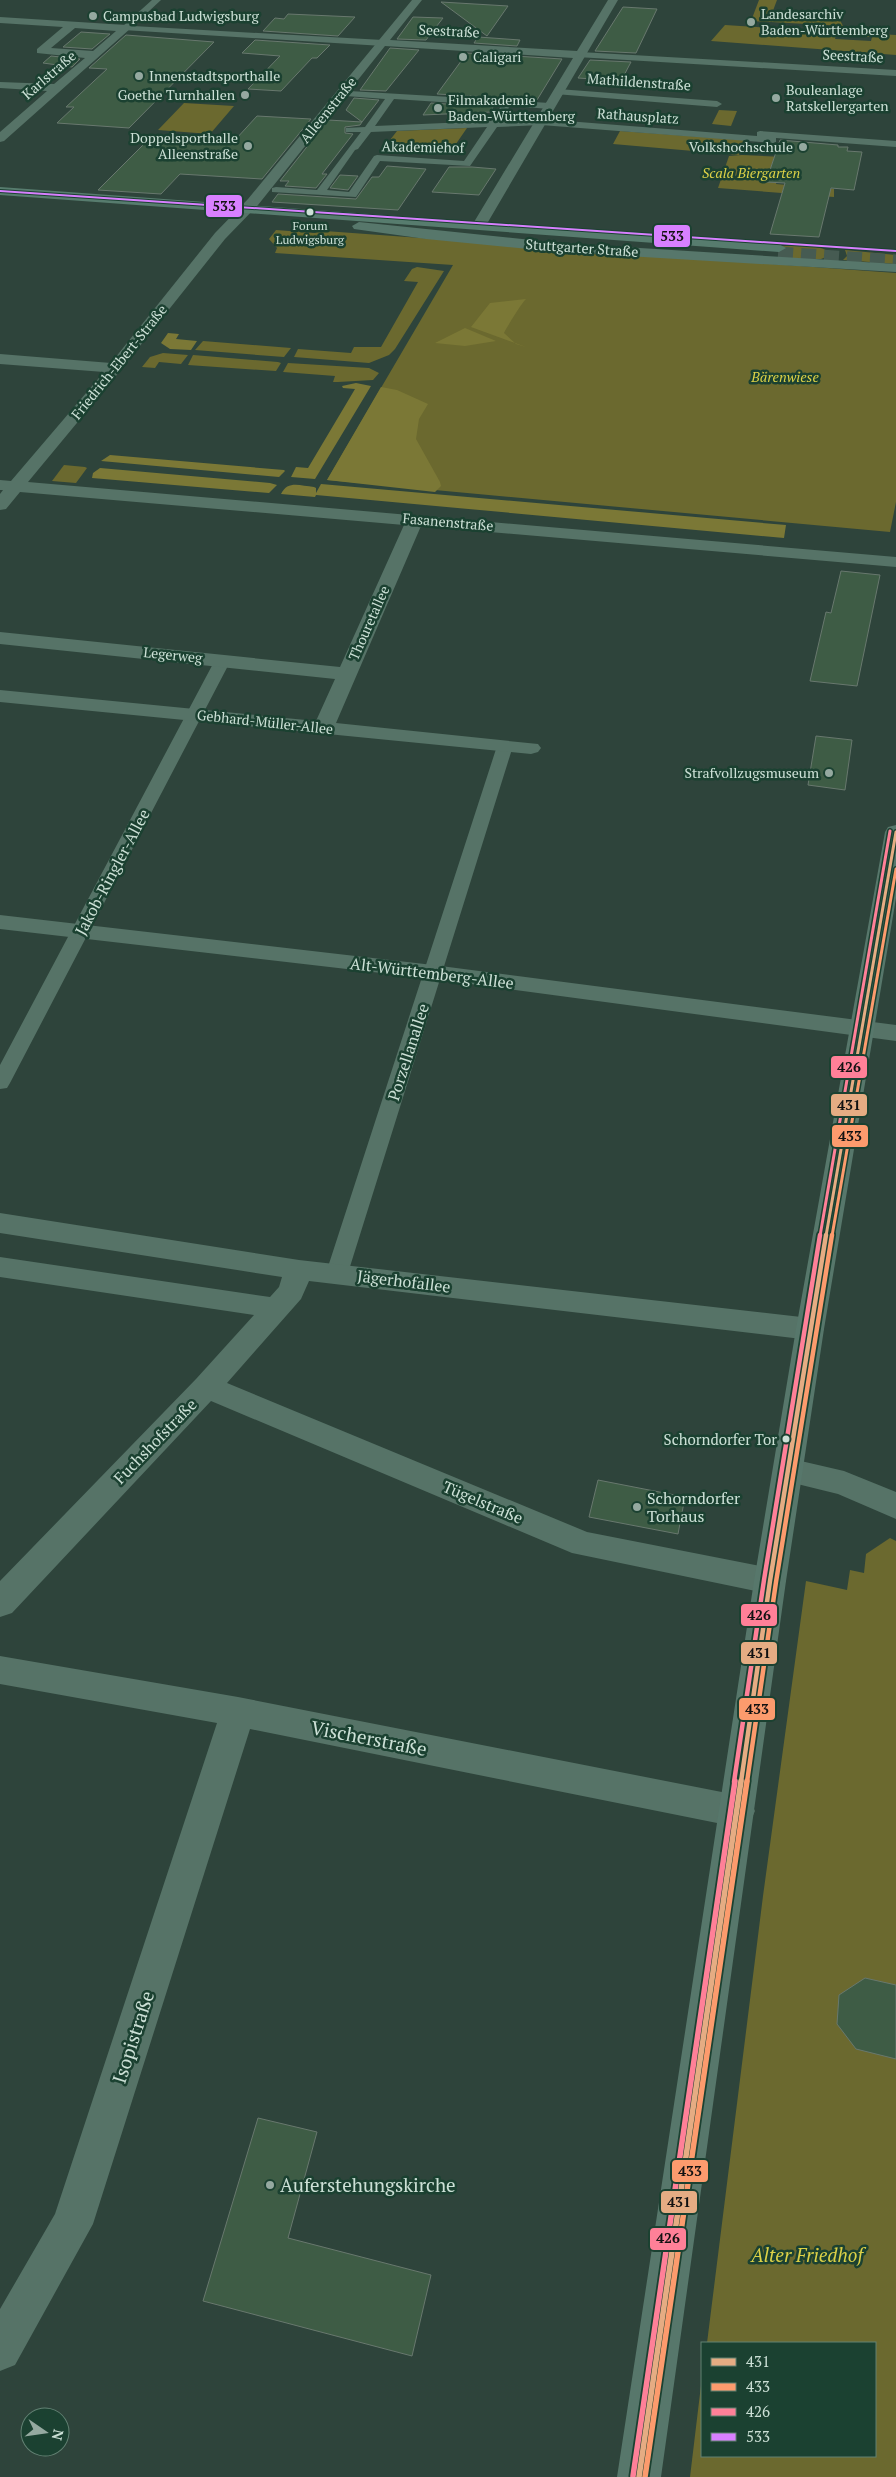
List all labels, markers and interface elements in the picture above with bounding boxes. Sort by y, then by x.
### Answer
place label: Landesarchiv Baden-Württemberg [761,4,889,39]
place label: Campusbad Ludwigsburg [103,6,259,25]
marker: Campusbad Ludwigsburg [87,10,99,22]
marker: Landesarchiv Baden-Württemberg [745,16,757,28]
street label: Seestraße [418,19,480,42]
street label: Seestraße [822,44,884,67]
street label: Karlstraße [18,46,80,103]
place label: Caligari [473,47,522,66]
marker: Caligari [457,51,469,63]
place label: Innenstadtsporthalle [149,66,280,85]
street label: Mathildenstraße [587,68,692,95]
marker: Innenstadtsporthalle [133,70,145,82]
street label: Alleenstraße [295,73,360,147]
place label: Bouleanlage Ratskellergarten [786,80,889,115]
place label: Goethe Turnhallen [118,85,236,104]
marker: Goethe Turnhallen [239,89,251,101]
place label: Filmakademie Baden-Württemberg [448,90,576,125]
marker: Bouleanlage Ratskellergarten [770,92,782,104]
marker: Filmakademie Baden-Württemberg [432,102,444,114]
street label: Rathausplatz [597,103,680,128]
place label: Doppelsporthalle Alleenstraße [130,128,238,163]
street label: Akademiehof [381,136,466,157]
place label: Volkshochschule [689,137,793,156]
marker: Doppelsporthalle Alleenstraße [242,140,254,152]
marker: Volkshochschule [797,141,809,153]
park label: Scala Biergarten [702,163,800,182]
line badge: 533 [205,194,243,218]
text: 533 [212,196,236,215]
marker: Forum Ludwigsburg [305,207,315,217]
place label: Forum Ludwigsburg [276,218,345,247]
line badge: 533 [653,224,691,248]
text: 533 [660,226,684,245]
street label: Stuttgarter Straße [525,234,639,261]
street label: Friedrich-Ebert-Straße [66,300,171,423]
park label: Bärenwiese [750,367,819,386]
street label: Fasanenstraße [402,508,494,535]
street label: Thouretallee [344,582,393,663]
street label: Legerweg [143,642,204,667]
street label: Gebhard-Müller-Allee [196,705,334,738]
place label: Strafvollzugsmuseum [684,763,819,782]
marker: Strafvollzugsmuseum [823,767,835,779]
street label: Jakob-Ringler-Allee [69,805,155,939]
street label: Alt-Württemberg-Allee [349,952,515,994]
street label: Porzellanallee [382,1001,434,1103]
line badge: 426 [830,1055,868,1079]
text: 426 [837,1057,861,1076]
line badge: 431 [830,1093,868,1117]
text: 431 [837,1095,861,1114]
line badge: 433 [831,1124,869,1148]
text: 433 [838,1126,862,1145]
street label: Jägerhofallee [356,1264,452,1298]
street label: Fuchshofstraße [109,1394,201,1488]
place label: Schorndorfer Tor [664,1429,777,1449]
marker: Schorndorfer Tor [781,1434,791,1444]
street label: Tügelstraße [440,1475,526,1529]
place label: Schorndorfer Torhaus [647,1487,741,1527]
marker: Schorndorfer Torhaus [631,1501,643,1513]
line badge: 426 [740,1603,778,1627]
text: 426 [747,1605,771,1624]
line badge: 431 [740,1641,778,1665]
text: 431 [747,1643,771,1662]
line badge: 433 [738,1697,776,1721]
text: 433 [745,1699,769,1718]
street label: Vischerstraße [309,1714,429,1761]
street label: Isopistraße [106,1987,159,2086]
line badge: 433 [671,2159,709,2183]
text: 433 [678,2161,702,2180]
place label: Auferstehungskirche [280,2172,456,2197]
marker: Auferstehungskirche [264,2179,276,2191]
line badge: 431 [660,2190,698,2214]
text: 431 [667,2192,691,2211]
line badge: 426 [649,2227,687,2251]
text: 426 [656,2228,680,2247]
park label: Alter Friedhof [750,2242,866,2267]
legend [701,2342,876,2457]
text: 431 [746,2351,770,2371]
text: 433 [746,2376,770,2396]
text: 426 [746,2401,770,2421]
north arrow [20,2407,70,2457]
text: 533 [746,2426,770,2446]
text: N [48,2428,69,2443]

